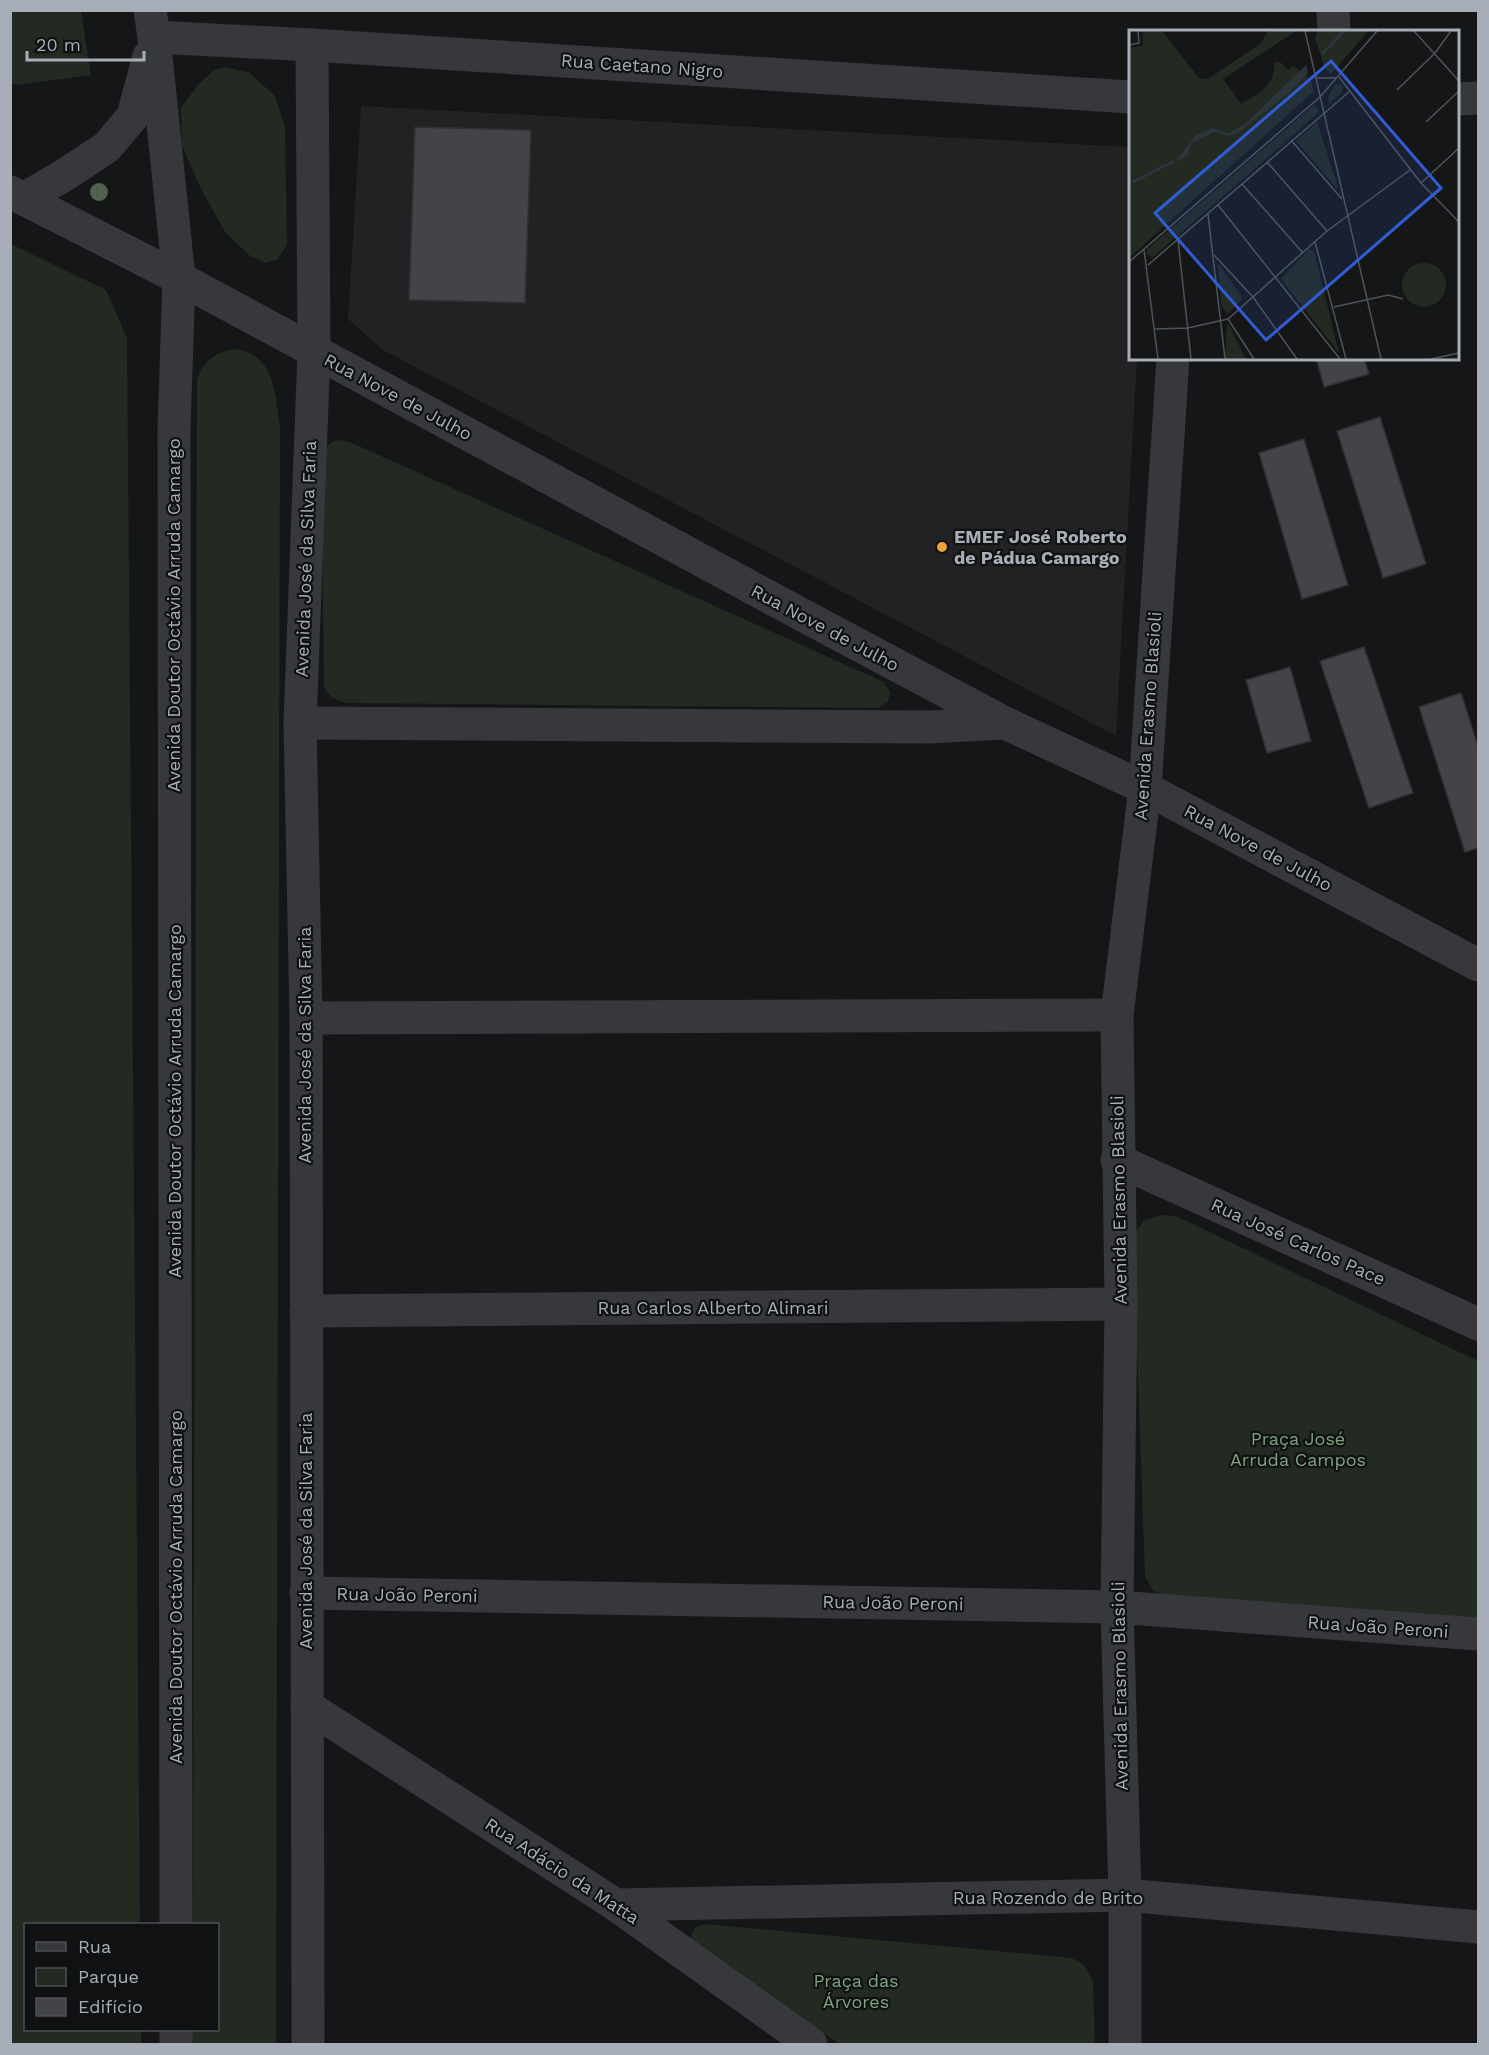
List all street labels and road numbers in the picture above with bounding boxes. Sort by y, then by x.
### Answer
street label: Rua Caetano Nigro [560,49,724,82]
street label: Rua Nove de Julho [321,349,476,444]
street label: Avenida Doutor Octávio Arruda Camargo [163,438,184,792]
street label: Avenida José da Silva Faria [291,440,320,678]
street label: Rua Nove de Julho [748,580,903,675]
street label: Avenida Erasmo Blasioli [1130,611,1165,821]
street label: Rua Nove de Julho [1181,800,1336,895]
street label: Avenida Doutor Octávio Arruda Camargo [164,924,185,1278]
street label: Avenida José da Silva Faria [294,927,315,1163]
street label: Avenida Erasmo Blasioli [1106,1095,1131,1305]
street label: Rua José Carlos Pace [1208,1194,1389,1290]
street label: Rua Carlos Alberto Alimari [597,1297,829,1318]
street label: Avenida Doutor Octávio Arruda Camargo [165,1410,186,1764]
street label: Avenida José da Silva Faria [295,1413,316,1649]
street label: Avenida Erasmo Blasioli [1107,1581,1132,1791]
street label: Rua João Peroni [336,1583,478,1606]
street label: Rua João Peroni [822,1591,964,1614]
street label: Rua João Peroni [1307,1611,1449,1642]
street label: Rua Adácio da Matta [481,1813,643,1928]
street label: Rua Rozendo de Brito [953,1887,1143,1908]

